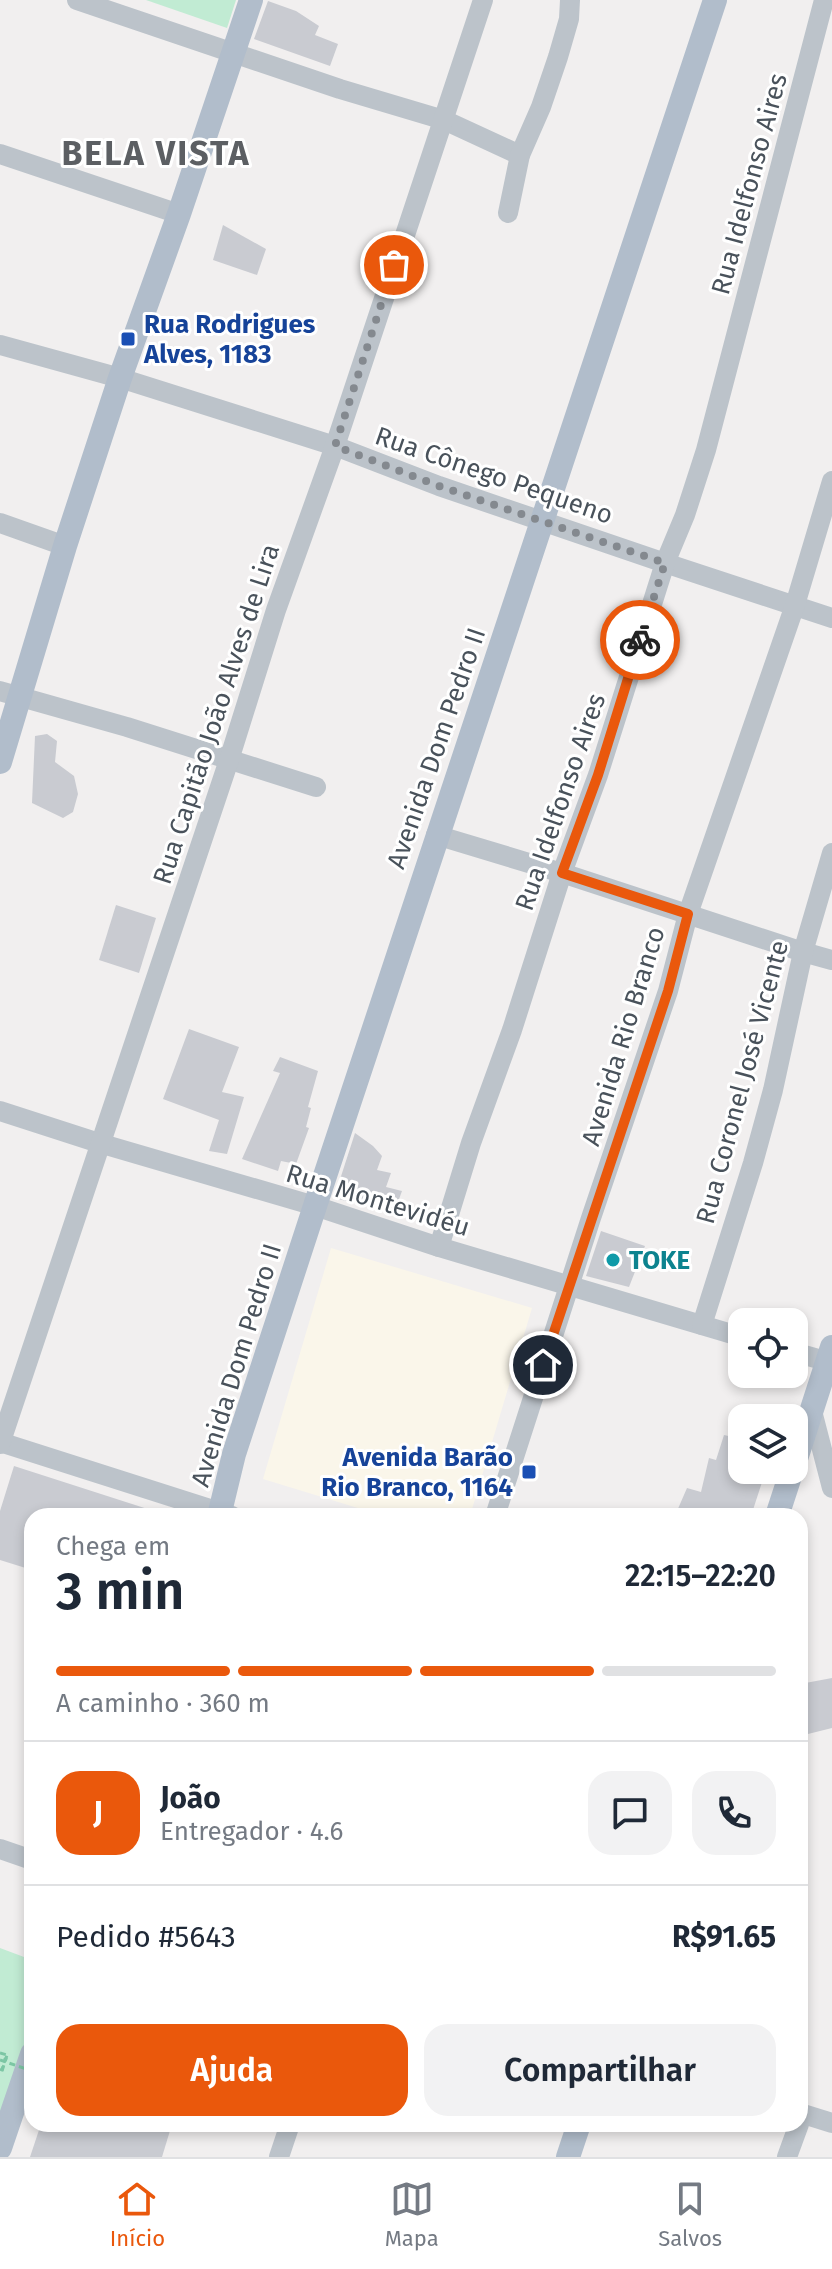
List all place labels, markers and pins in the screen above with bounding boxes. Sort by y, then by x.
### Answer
pin [360,231,428,299]
place label: Rua Rodrigues Alves, 1183 [143,309,316,370]
marker: Rua Rodrigues Alves, 1183 [119,330,137,348]
place label: TOKE [629,1245,690,1276]
marker: TOKE [604,1251,622,1269]
pin [509,1331,577,1399]
place label: Avenida Barão Rio Branco, 1164 [321,1442,513,1503]
marker: Avenida Barão Rio Branco, 1164 [520,1463,538,1481]

